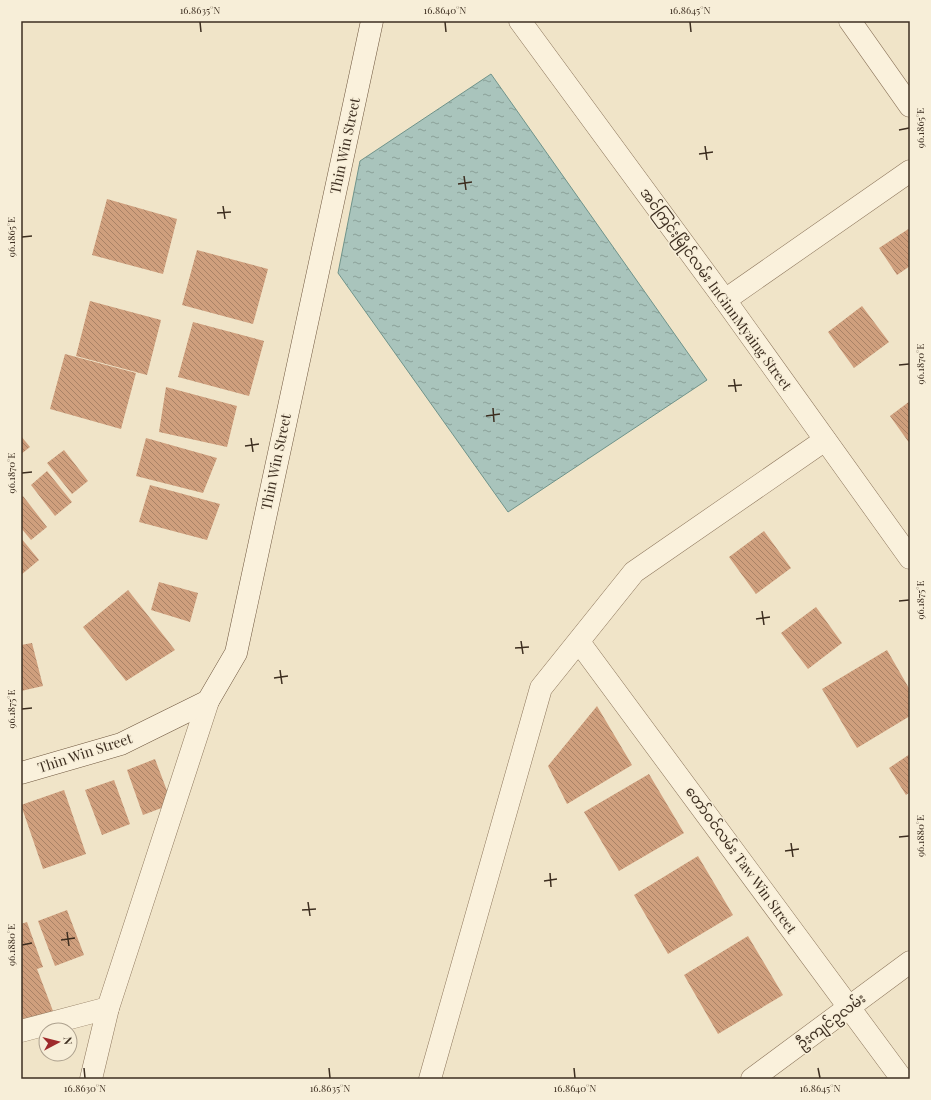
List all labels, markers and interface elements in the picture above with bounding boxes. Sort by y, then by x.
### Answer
text: 16.8635°N [180,3,220,17]
text: 16.8640°N [424,3,466,17]
text: 16.8645°N [669,3,711,17]
street label: Thin Win Street [325,95,364,196]
text: 96.1865°E [913,108,927,148]
street label: အင်ကြင်းမြိုင်လမ်း InGinnMyaing Street [634,183,797,397]
text: 96.1865°E [4,217,18,257]
text: 96.1870°E [913,344,927,384]
street label: Thin Win Street [256,411,295,512]
text: 96.1870°E [4,453,18,493]
text: 96.1875°E [913,580,927,620]
text: 96.1875°E [4,689,18,729]
street label: Thin Win Street [35,728,135,777]
street label: တော်ဝင်လမ်း Taw Win Street [682,782,802,938]
text: 96.1880°E [913,815,927,857]
text: 96.1880°E [4,924,18,966]
street label: ဦးကျင်ဥလမ်း [792,988,871,1055]
north arrow [38,1022,78,1062]
text: N [60,1036,76,1046]
text: 16.8630°N [64,1081,106,1095]
text: 16.8635°N [310,1081,350,1095]
text: 16.8640°N [554,1081,596,1095]
text: 16.8645°N [799,1081,841,1095]

